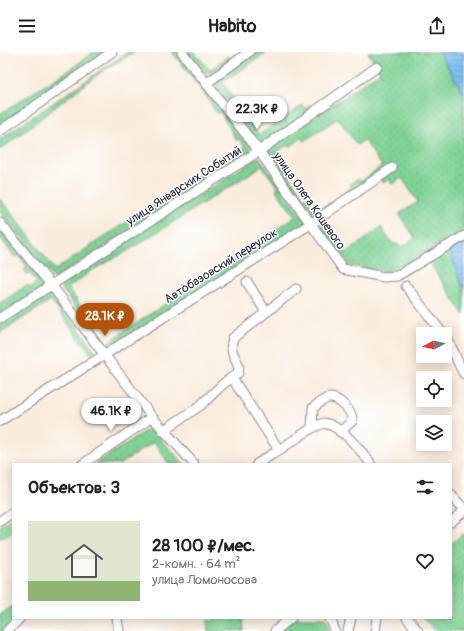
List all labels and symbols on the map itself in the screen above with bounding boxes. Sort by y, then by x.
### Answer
pin: 22.3K ₽ [220,96,294,130]
street label: улица Январских Событий [123,143,245,229]
street label: улица Олега Кошевого [269,149,349,253]
street label: Автобазовский переулок [162,225,280,307]
pin: 28.1K ₽ [68,303,142,337]
north arrow [416,327,452,363]
pin: 46.1K ₽ [74,398,148,432]

